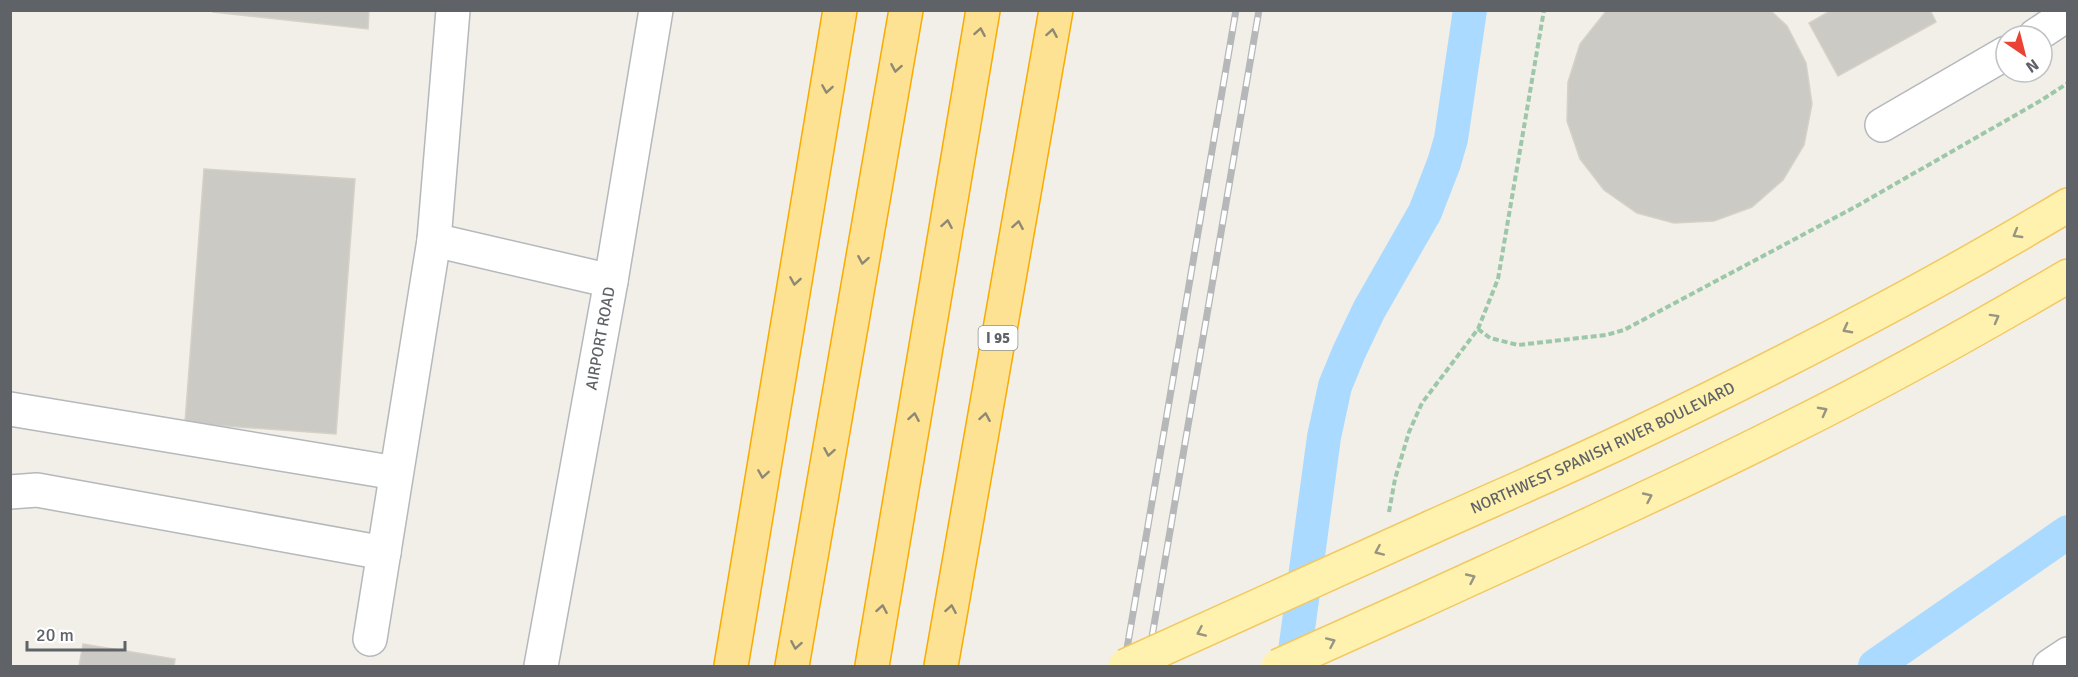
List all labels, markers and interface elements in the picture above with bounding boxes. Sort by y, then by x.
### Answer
north arrow [1994,24,2054,84]
one-way arrow [973,27,985,37]
one-way arrow [1045,28,1058,38]
text: N [2022,54,2042,77]
one-way arrow [890,63,903,73]
one-way arrow [822,84,834,94]
one-way arrow [940,220,953,230]
one-way arrow [1012,220,1024,229]
one-way arrow [2013,227,2023,238]
one-way arrow [857,256,869,265]
one-way arrow [789,276,802,286]
street label: AIRPORT ROAD [581,285,620,392]
one-way arrow [1989,314,1999,326]
one-way arrow [1842,322,1853,333]
road number: I 95 [978,326,1018,350]
street label: NORTHWEST SPANISH RIVER BOULEVARD [1467,378,1738,519]
one-way arrow [1817,407,1828,418]
one-way arrow [908,412,920,421]
one-way arrow [978,412,990,421]
one-way arrow [824,448,836,457]
one-way arrow [757,468,770,478]
one-way arrow [1642,492,1653,504]
one-way arrow [1374,544,1385,556]
one-way arrow [1465,574,1476,586]
one-way arrow [875,604,888,614]
one-way arrow [944,604,957,614]
scale bar [27,614,124,652]
text: 20 m [36,624,74,646]
one-way arrow [1197,624,1208,636]
one-way arrow [1325,638,1336,650]
one-way arrow [790,639,803,649]

